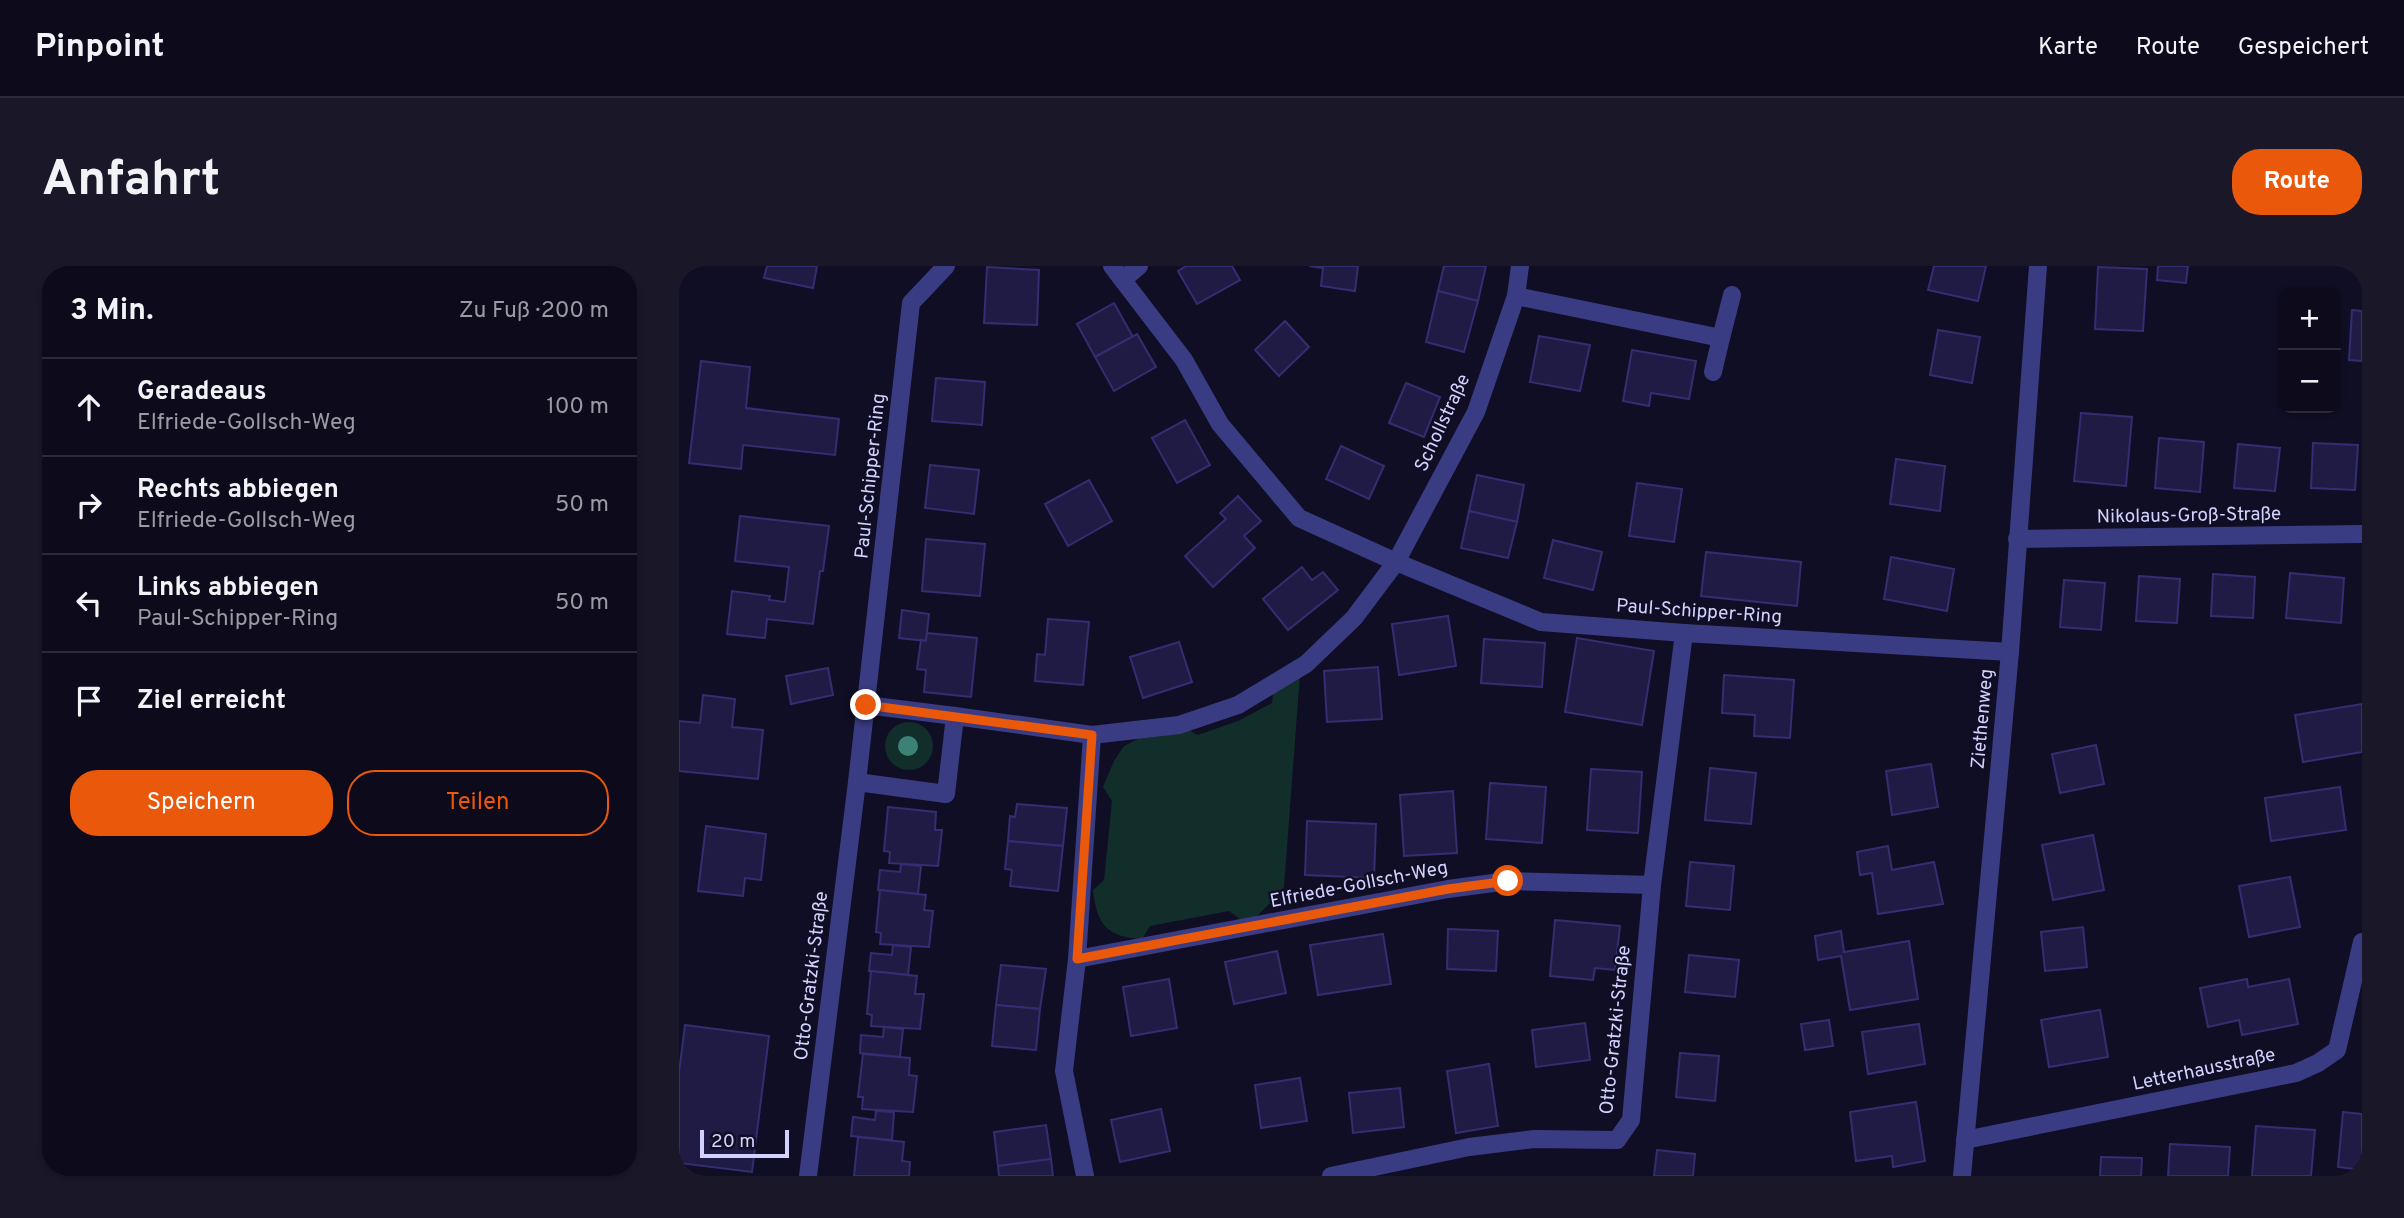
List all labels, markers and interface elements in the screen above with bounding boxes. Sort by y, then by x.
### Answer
text: Pinpoint [35,27,164,69]
text: Karte [2038,33,2098,63]
text: Route [2136,33,2200,63]
text: Gespeichert [2238,33,2369,63]
button: Route [2232,149,2362,215]
text: Anfahrt [42,151,220,213]
map controls [2278,287,2341,413]
button: + [2278,287,2341,350]
text: 3 Min. [70,293,154,330]
text: Zu Fuß · 200 m [459,297,609,326]
button: − [2278,350,2341,413]
street label: Schollstraße [1410,370,1476,476]
text: Geradeaus [137,376,266,409]
icon: ahead [70,388,108,426]
street label: Paul-Schipper-Ring [850,392,892,560]
text: 100 m [546,393,609,422]
text: Elfriede-Gollsch-Weg [137,409,356,438]
text: Rechts abbiegen [137,474,339,507]
icon: right [70,486,108,524]
text: 50 m [555,491,609,520]
street label: Nikolaus-Groß-Straße [2097,502,2281,530]
text: Elfriede-Gollsch-Weg [137,507,356,536]
text: Links abbiegen [137,572,319,605]
icon: left [70,584,108,622]
text: 50 m [555,589,609,618]
street label: Paul-Schipper-Ring [1615,594,1783,630]
text: Paul-Schipper-Ring [137,605,338,634]
street label: Ziethenweg [1967,668,1999,770]
icon: arrive [70,682,108,720]
text: Ziel erreicht [137,685,286,718]
route end [850,689,881,720]
button: Speichern [70,770,333,836]
button: Teilen [347,770,609,836]
street label: Elfriede-Gollsch-Weg [1268,856,1450,914]
route start [1492,865,1523,896]
street label: Otto-Gratzki-Straße [790,890,834,1062]
street label: Otto-Gratzki-Straße [1595,944,1637,1116]
street label: Letterhausstraße [2130,1043,2278,1097]
scale bar [700,1127,789,1159]
text: 20 m [711,1130,755,1154]

